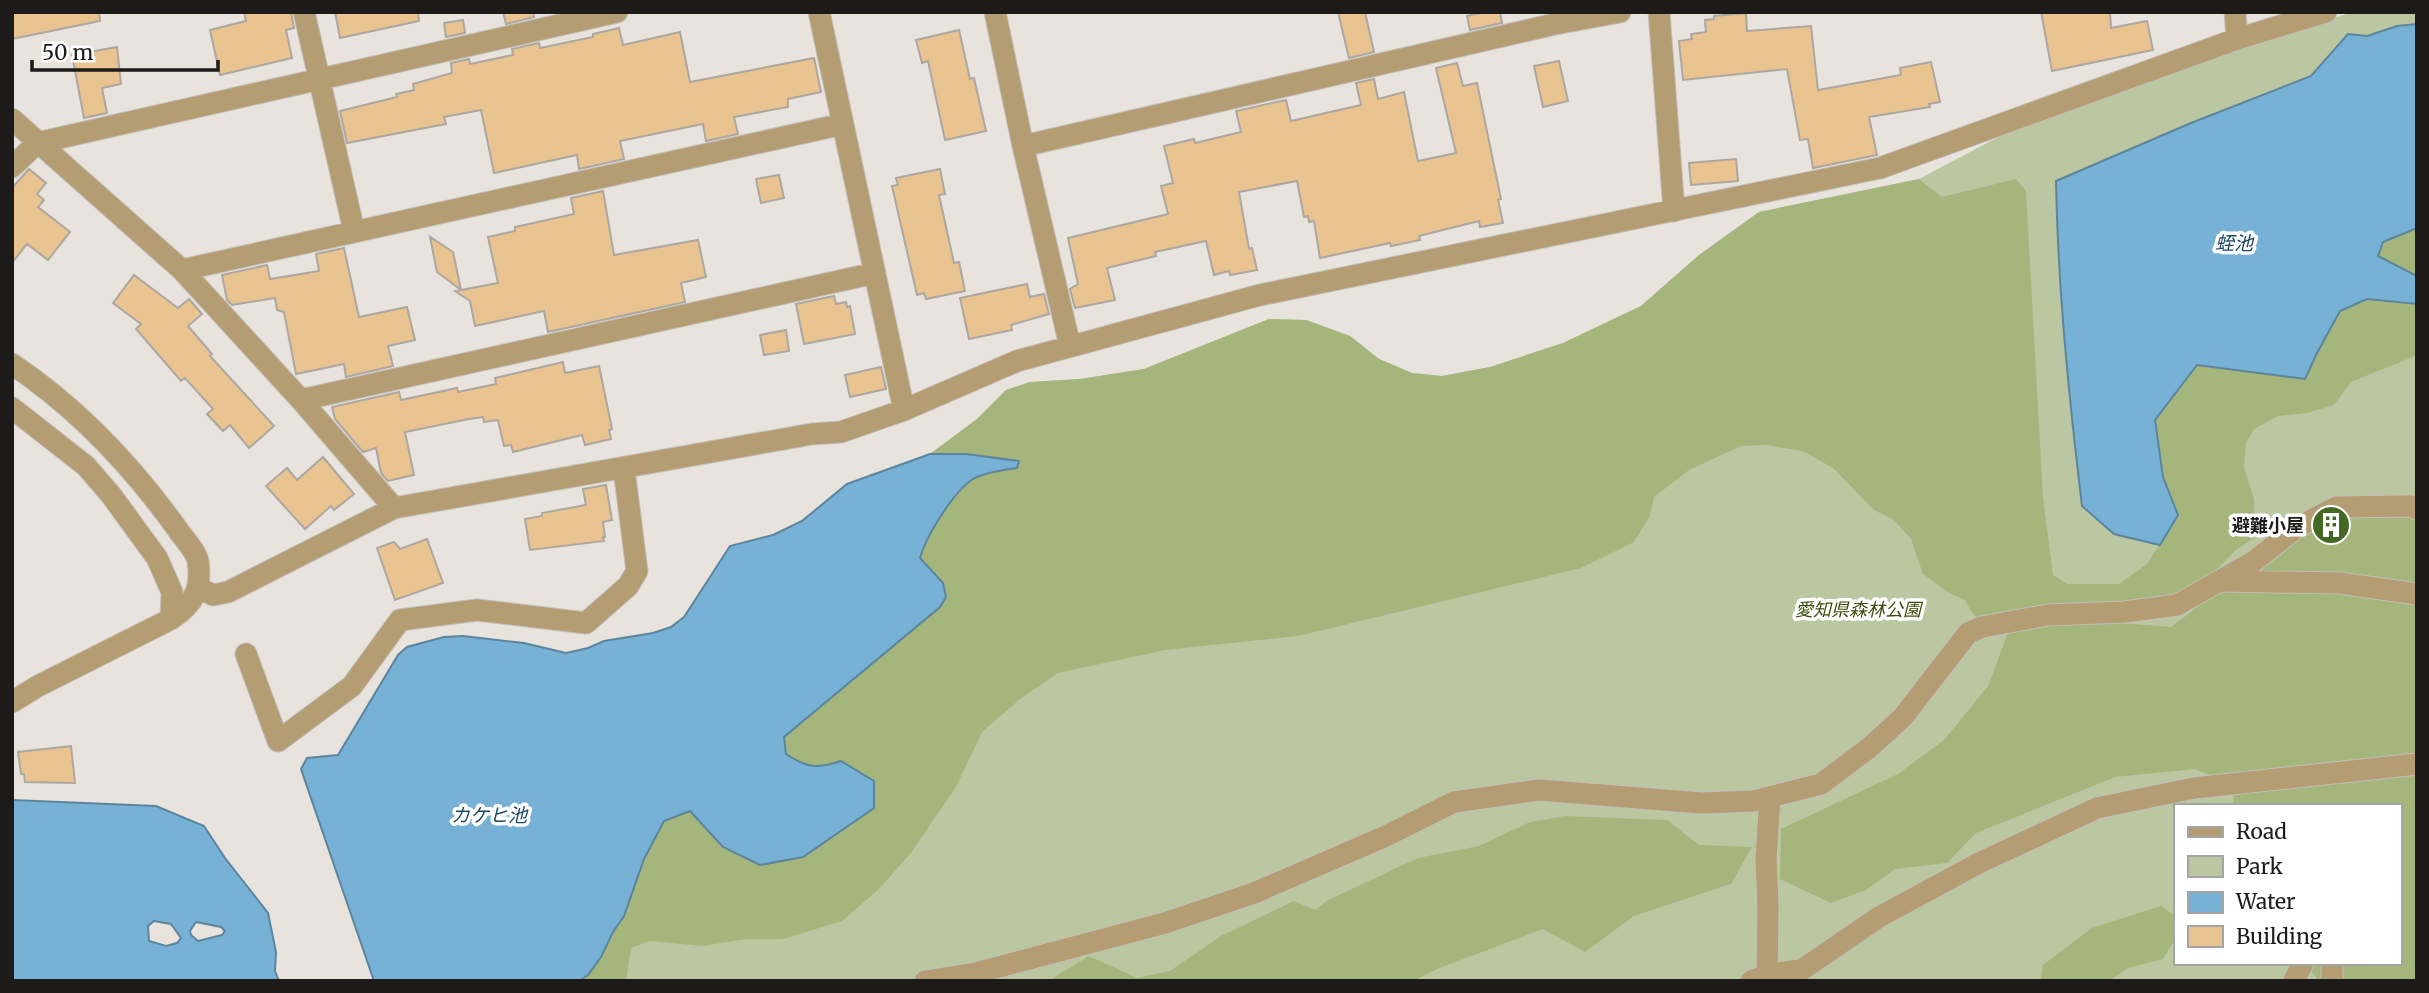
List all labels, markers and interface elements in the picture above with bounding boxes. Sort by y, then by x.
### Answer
scale bar [32,28,217,72]
text: 50 m [42,39,93,66]
water label: 蛭池 [2215,231,2255,255]
building icon: 避難小屋 [2310,504,2352,546]
place label: 避難小屋 [2232,514,2304,537]
park label: 愛知県森林公園 [1795,598,1924,621]
water label: カケヒ池 [451,803,529,827]
legend [2174,804,2401,965]
text: Road [2236,818,2287,845]
text: Park [2236,853,2283,880]
text: Water [2235,888,2295,915]
text: Building [2236,923,2323,950]

